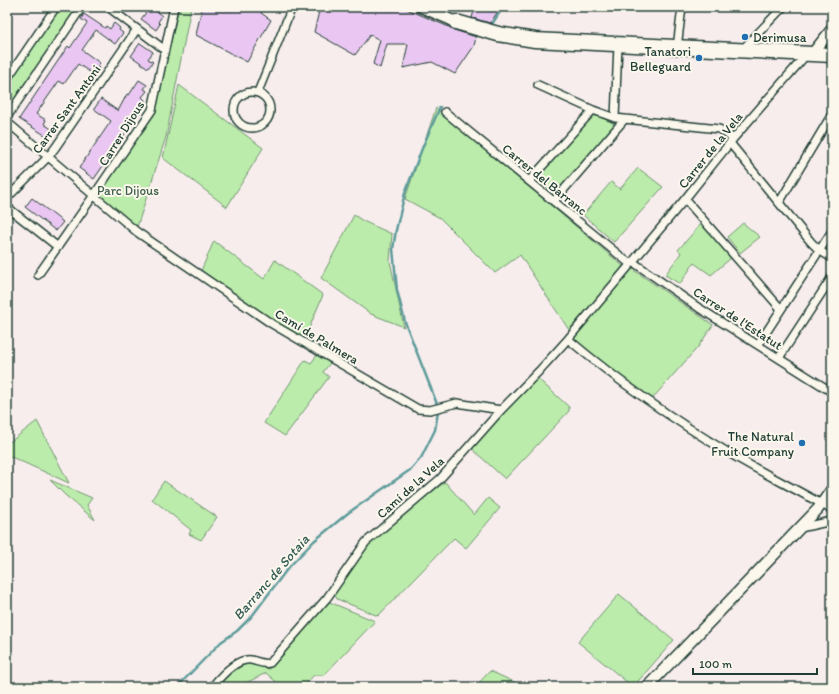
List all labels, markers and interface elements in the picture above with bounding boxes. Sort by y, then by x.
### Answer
place label: Derimusa [753,30,807,45]
marker: Derimusa [740,32,750,42]
place label: Tanatori Belleguard [630,44,691,74]
marker: Tanatori Belleguard [694,53,704,63]
street label: Carrer Sant Antoni [29,62,104,157]
street label: Carrer Dijous [95,98,148,169]
street label: Carrer de la Vela [675,109,746,191]
street label: Carrer del Barranc [499,141,590,218]
park label: Parc Dijous [97,183,159,198]
street label: Carrer de l'Estatut [690,284,785,353]
street label: Camí de Palmera [272,306,362,368]
place label: The Natural Fruit Company [711,429,794,459]
marker: The Natural Fruit Company [797,438,807,448]
street label: Camí de la Vela [374,453,447,521]
water label: Barranc de Sotaia [230,531,313,623]
scale bar [693,650,817,676]
text: 100 m [699,657,732,671]

